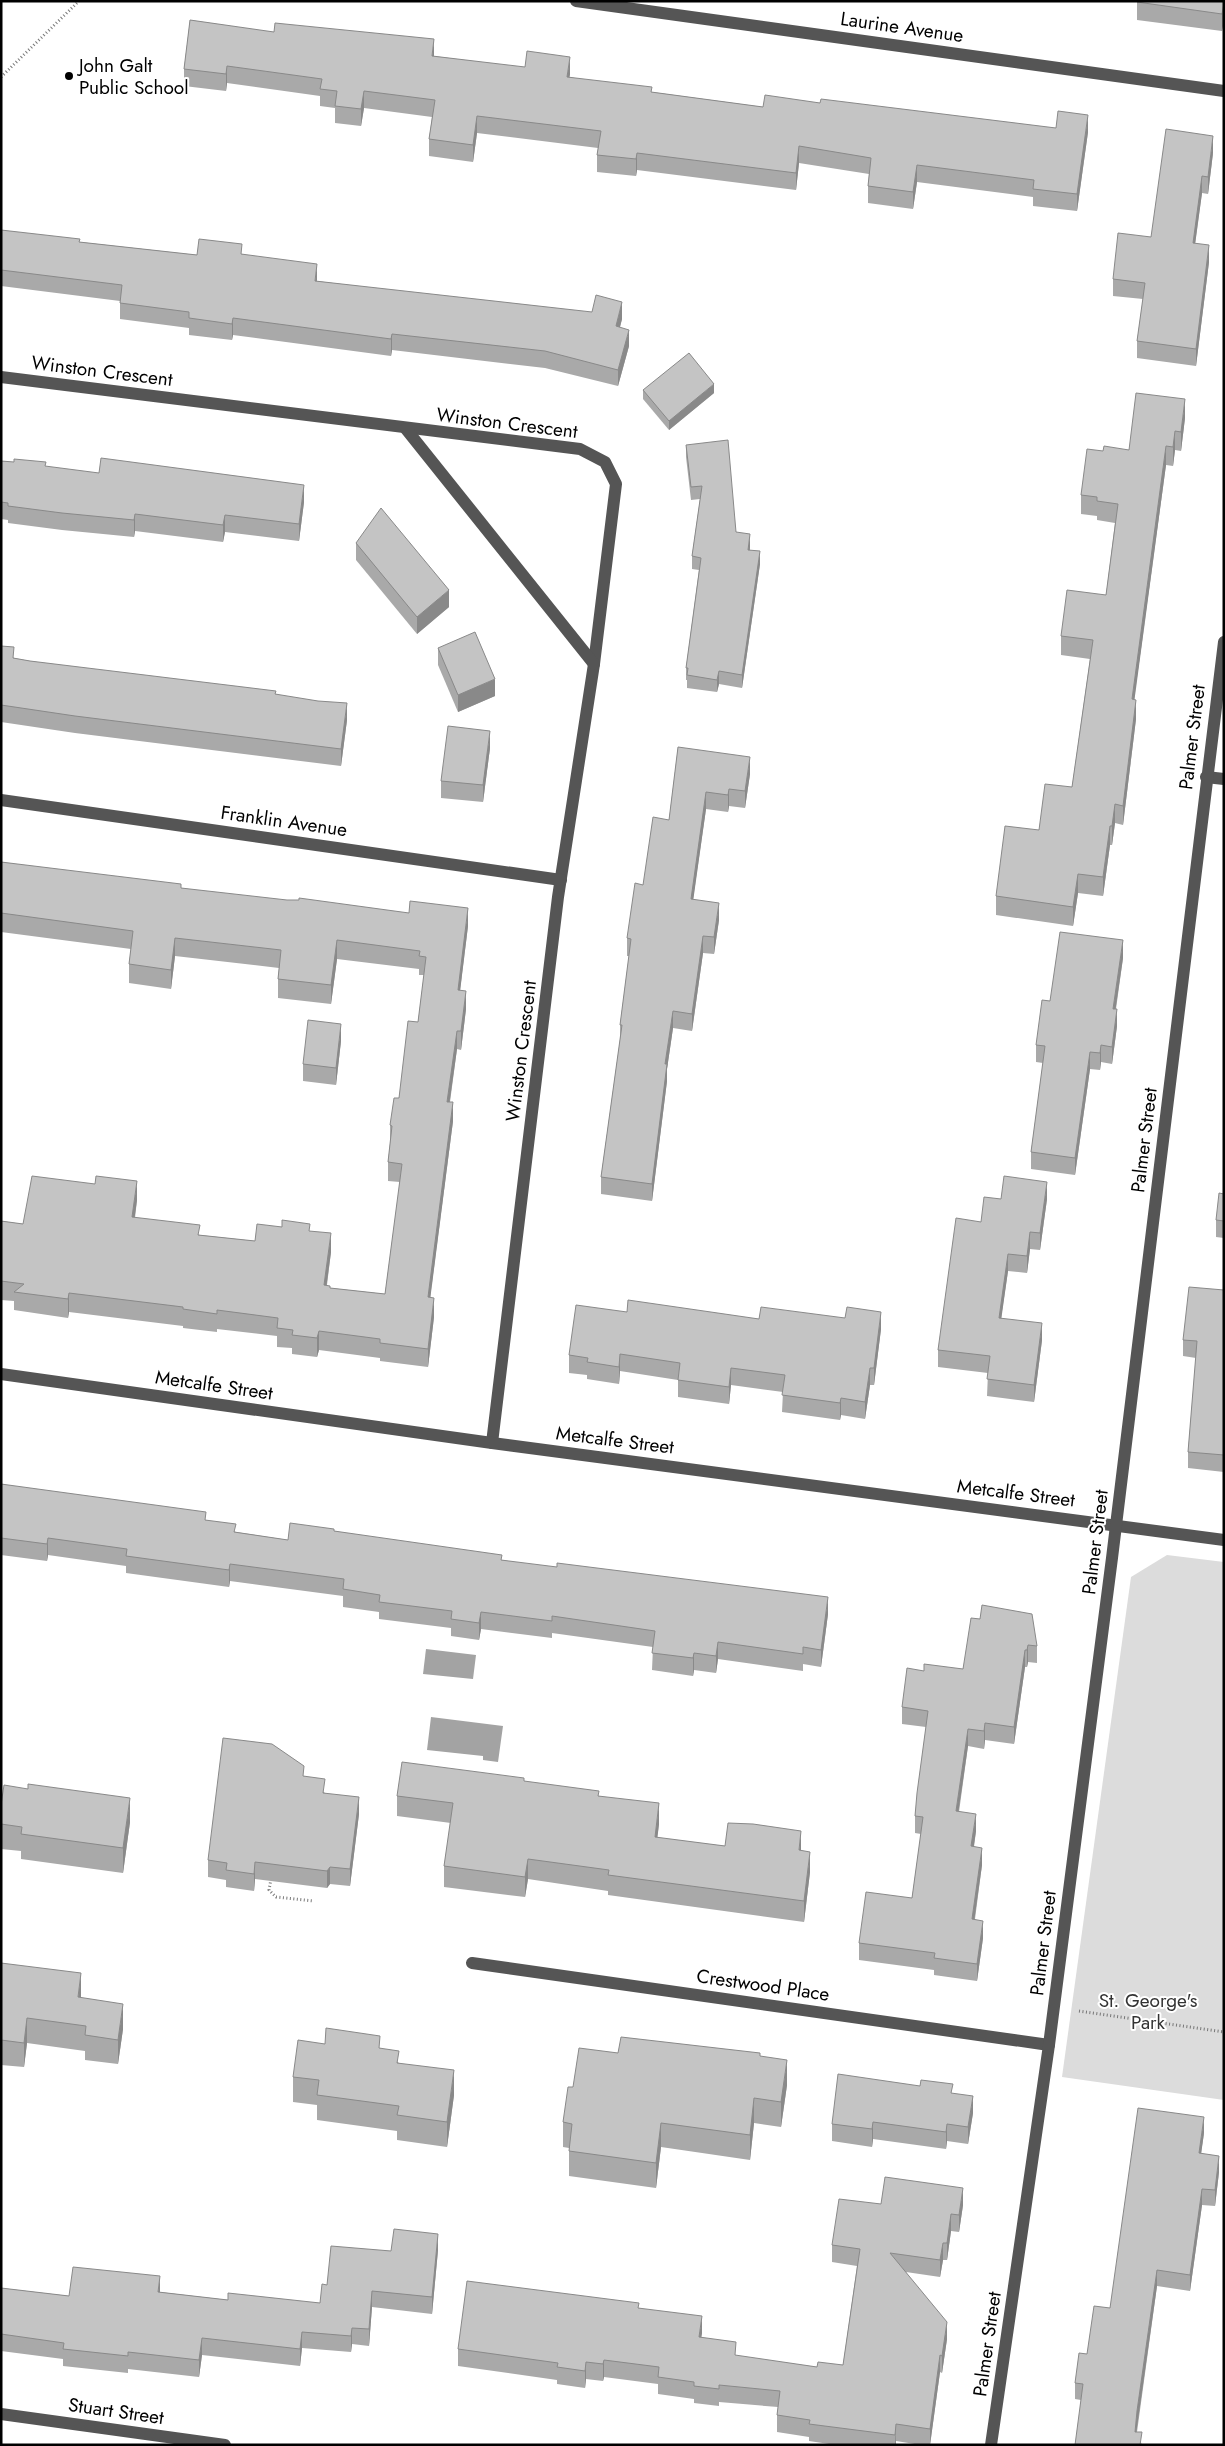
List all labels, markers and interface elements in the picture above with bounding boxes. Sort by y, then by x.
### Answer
street label: Laurine Avenue [839,5,965,49]
place label: John Galt Public School [76,52,189,101]
marker: John Galt Public School [63,70,75,82]
street label: Winston Crescent [30,349,175,393]
street label: Winston Crescent [435,401,580,445]
street label: Palmer Street [1172,683,1212,791]
street label: Franklin Avenue [219,799,349,843]
street label: Winston Crescent [499,978,543,1123]
street label: Palmer Street [1124,1086,1164,1194]
street label: Metcalfe Street [153,1363,275,1407]
street label: Metcalfe Street [554,1419,676,1461]
street label: Metcalfe Street [955,1472,1077,1514]
street label: Palmer Street [1075,1488,1115,1596]
street label: Palmer Street [1023,1889,1063,1997]
street label: Crestwood Place [695,1962,831,2008]
park label: St. George's Park [1099,1987,1198,2036]
street label: Palmer Street [966,2289,1008,2398]
street label: Stuart Street [66,2391,166,2431]

